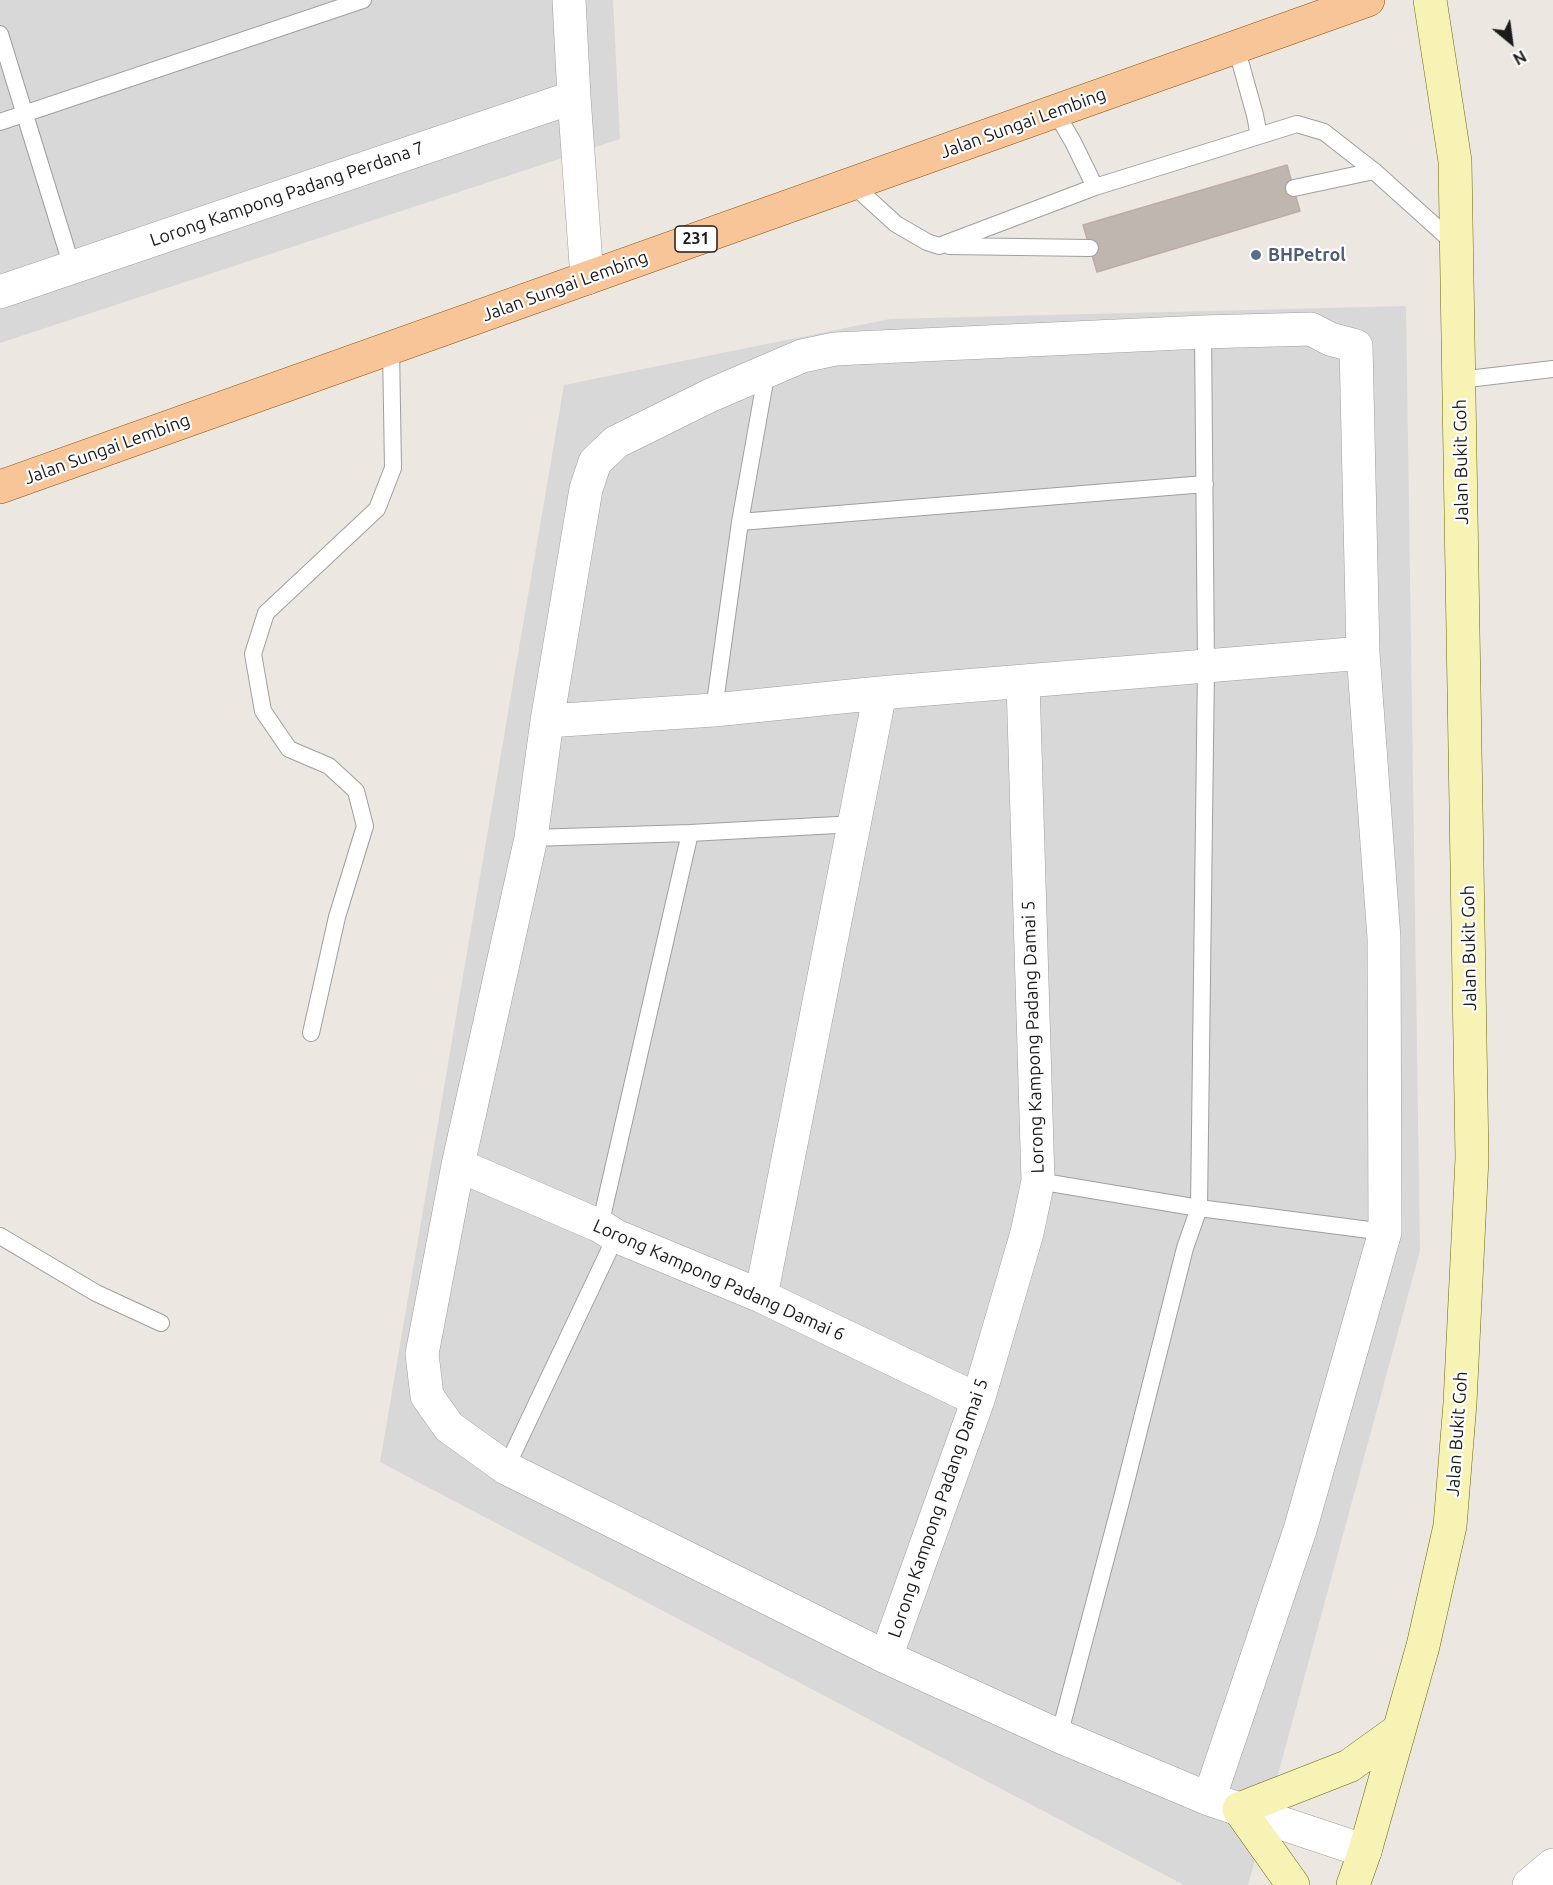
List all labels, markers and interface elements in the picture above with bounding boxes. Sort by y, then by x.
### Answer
north arrow [1481,12,1541,72]
text: N [1510,47,1529,69]
street label: Jalan Sungai Lembing [937,83,1109,163]
street label: Lorong Kampong Padang Perdana 7 [147,137,427,251]
road number: 231 [675,226,717,252]
place label: BHPetrol [1268,244,1346,266]
street label: Jalan Sungai Lembing [479,246,651,326]
marker: BHPetrol [1249,248,1263,262]
street label: Jalan Bukit Goh [1449,399,1473,525]
street label: Jalan Sungai Lembing [21,409,193,489]
street label: Jalan Bukit Goh [1457,885,1481,1011]
street label: Lorong Kampong Padang Damai 5 [1017,900,1049,1174]
street label: Lorong Kampong Padang Damai 6 [590,1215,848,1345]
street label: Jalan Bukit Goh [1442,1371,1472,1497]
street label: Lorong Kampong Padang Damai 5 [883,1375,993,1641]

